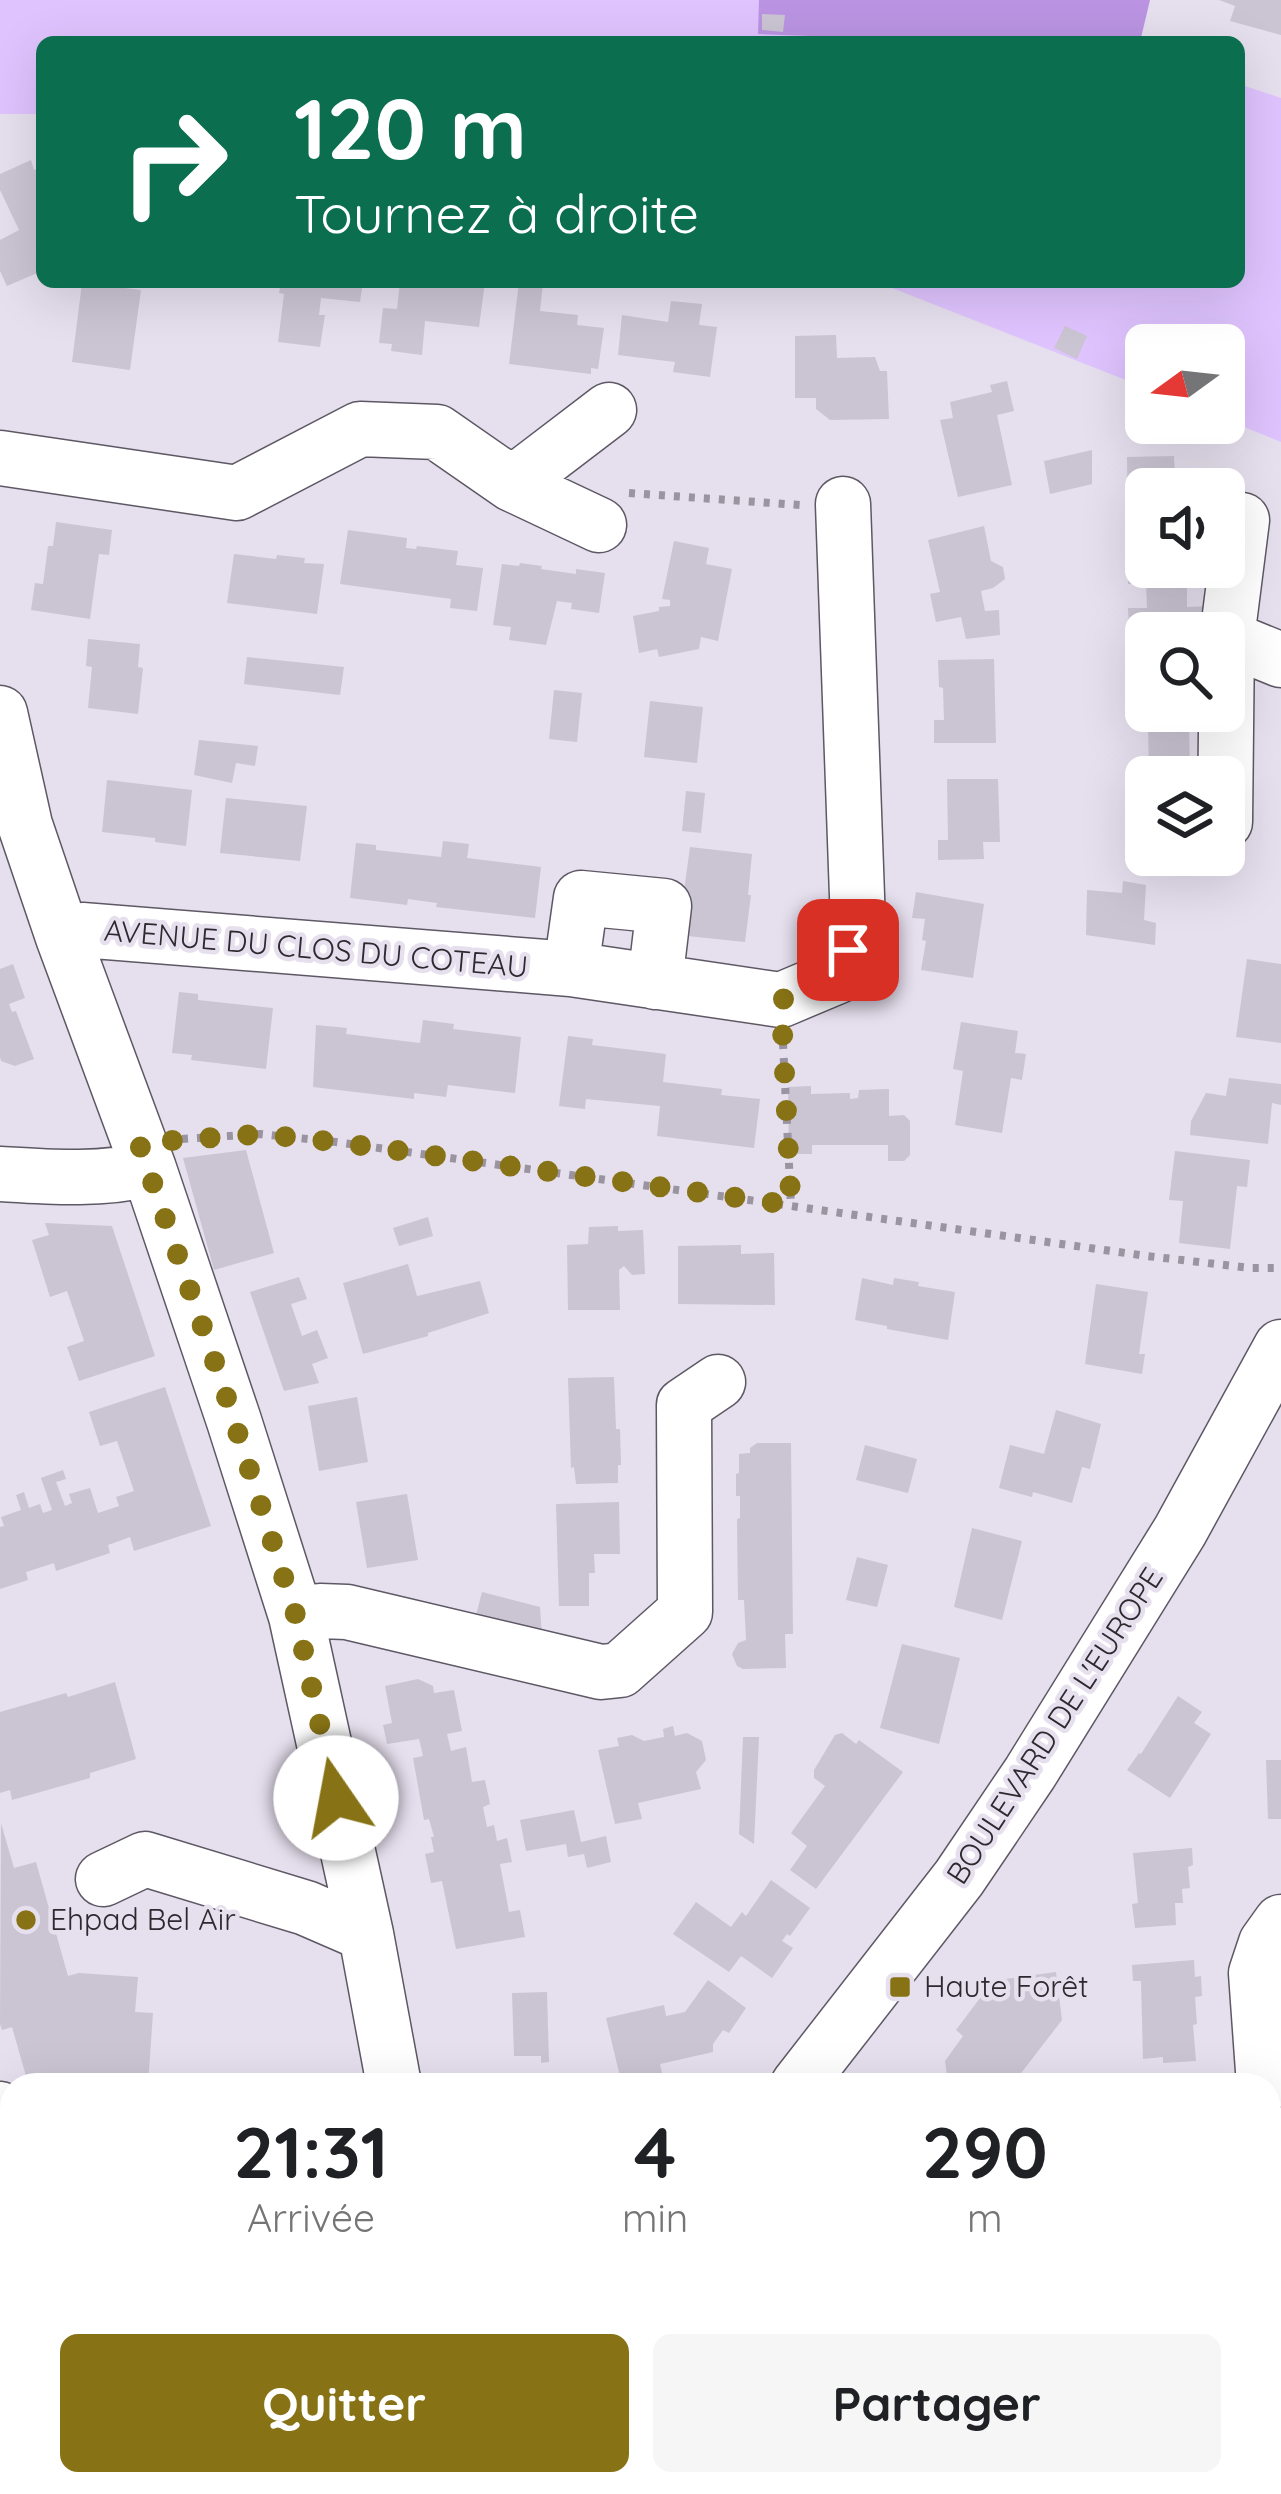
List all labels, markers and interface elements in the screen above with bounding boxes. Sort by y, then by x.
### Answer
text: 120 m [294,75,527,180]
icon: right [96,84,252,240]
text: Tournez à droite [294,179,699,247]
north arrow [1125,324,1245,444]
map controls [1125,324,1245,876]
button: sound [1125,468,1245,588]
button: search [1125,612,1245,732]
button: layers [1125,756,1245,876]
pin [797,899,899,1001]
street label: AVENUE DU CLOS DU COTEAU [103,911,530,985]
icon: arrive [815,917,881,983]
street label: BOULEVARD DE L'EUROPE [938,1560,1171,1891]
position arrow [273,1735,399,1861]
place label: Ehpad Bel Air [50,1900,236,1938]
marker: Ehpad Bel Air [13,1907,39,1933]
place label: Haute Forêt [924,1967,1088,2005]
marker: Haute Forêt [887,1974,913,2000]
text: 21:31 [233,2106,389,2196]
text: 4 [634,2106,676,2196]
text: 290 [922,2106,1048,2196]
text: Arrivée [247,2193,375,2242]
text: min [622,2193,688,2242]
text: m [967,2193,1002,2242]
button: Quitter [60,2334,629,2472]
button: Partager [653,2334,1221,2472]

